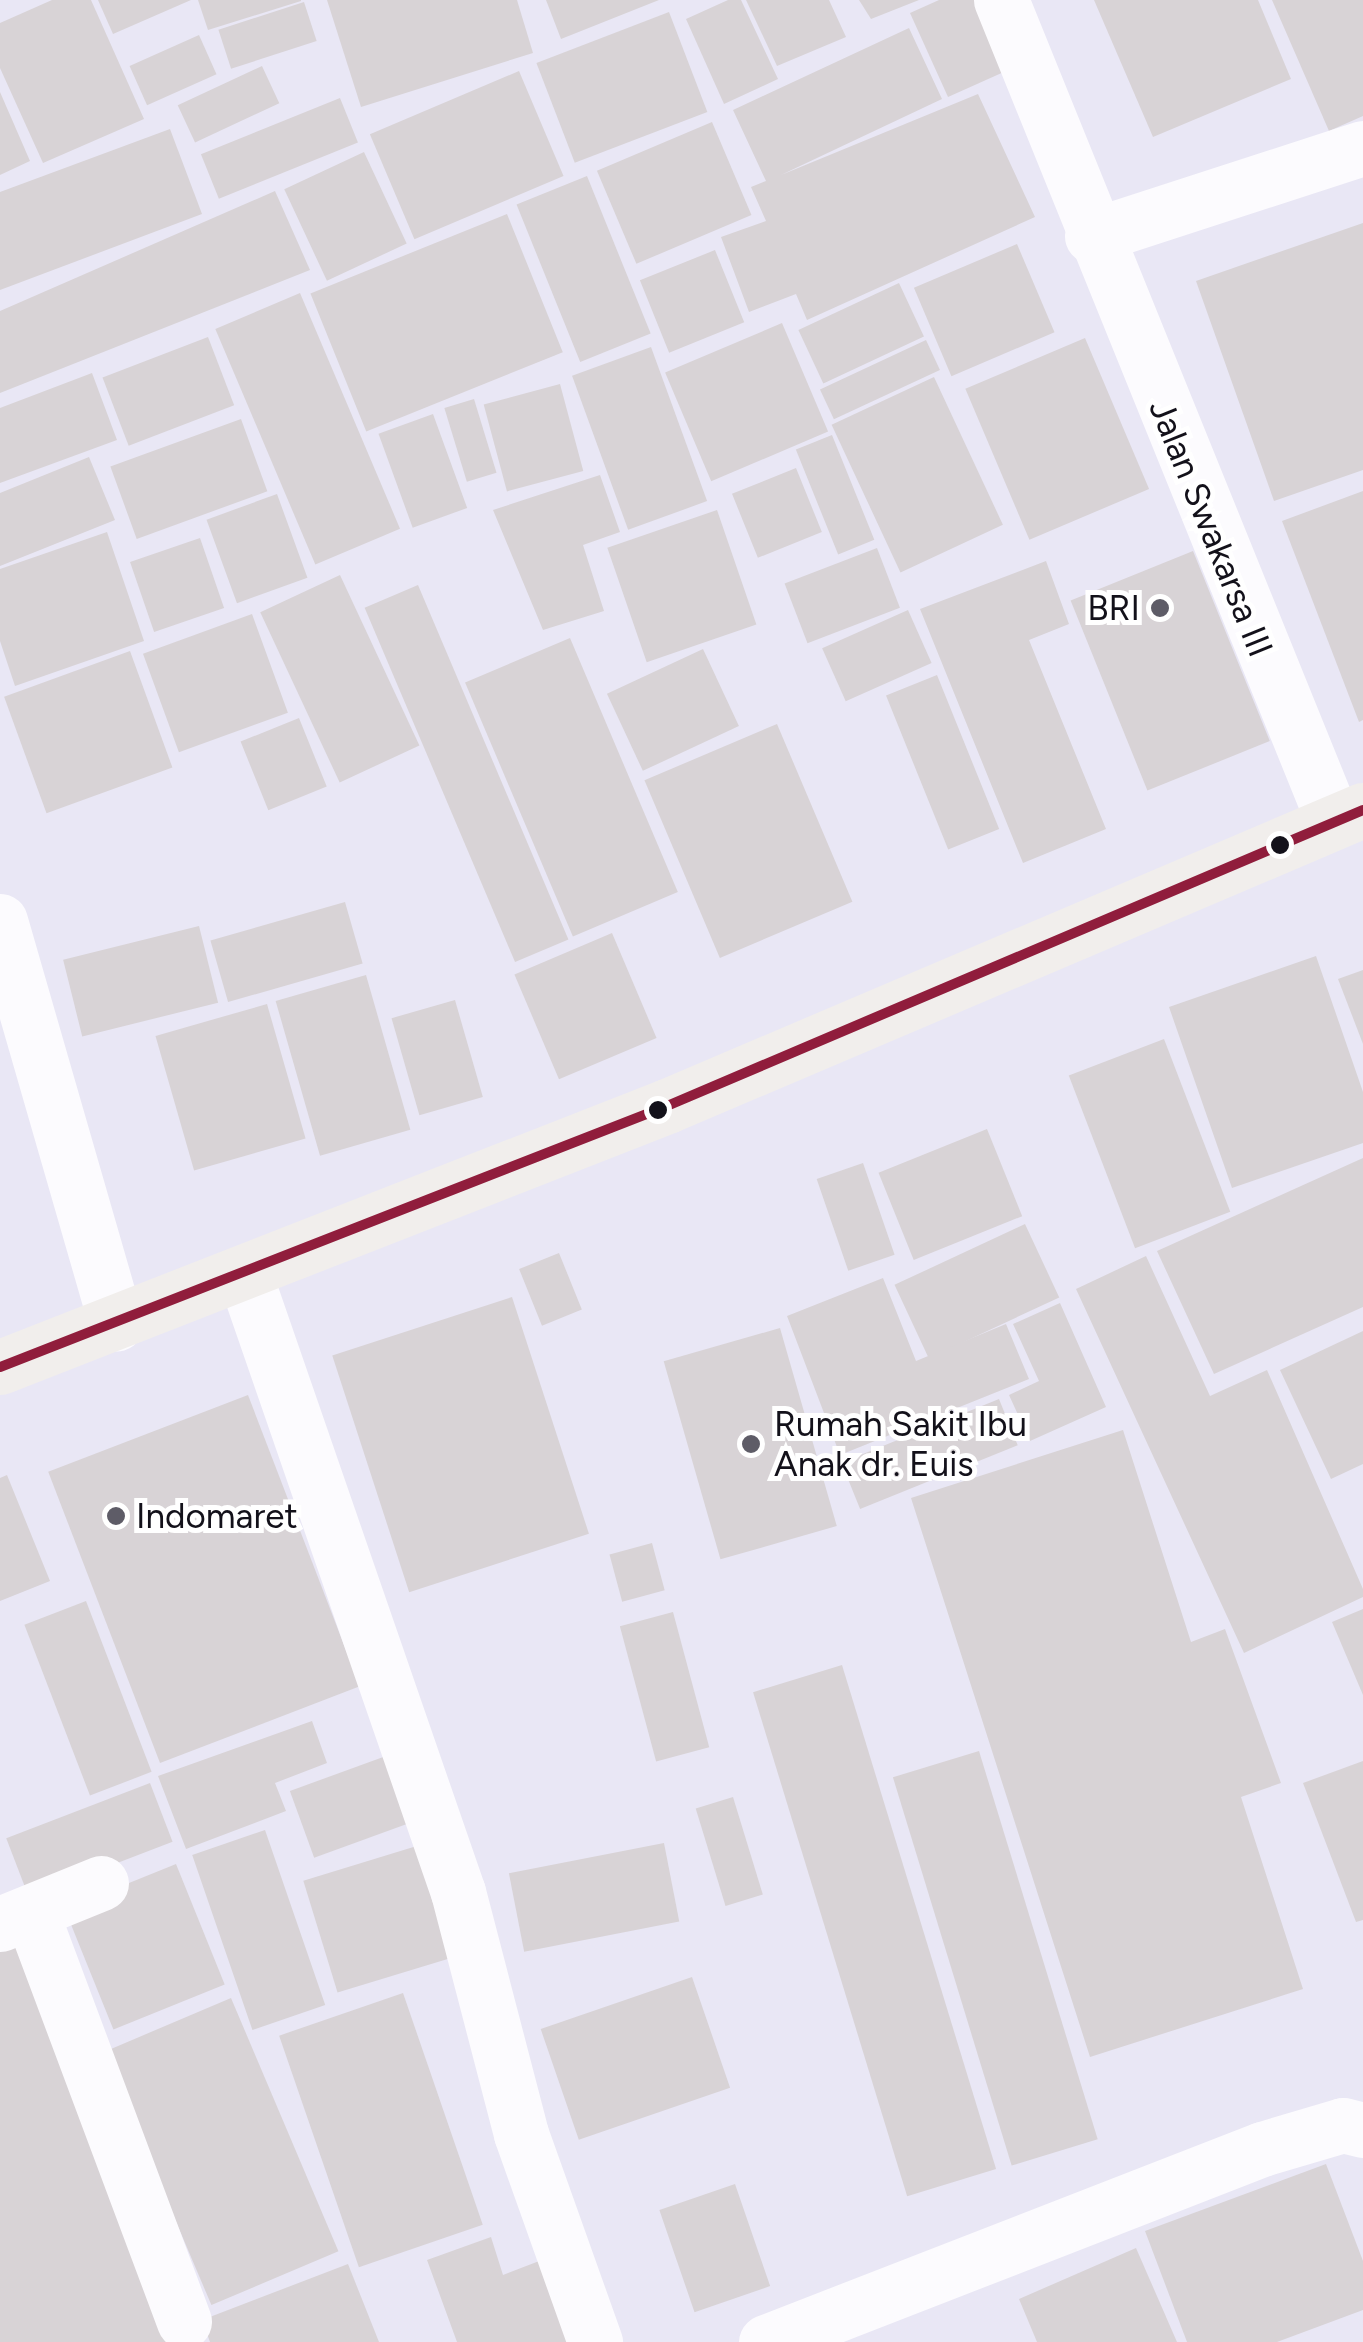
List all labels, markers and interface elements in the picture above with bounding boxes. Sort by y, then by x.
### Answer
street label: Jalan Swakarsa III [1140,393,1282,663]
place label: BRI [1087,587,1140,629]
marker: BRI [1149,597,1171,619]
unlabelled marker [1270,835,1290,855]
unlabelled marker [648,1100,668,1120]
place label: Rumah Sakit Ibu Anak dr. Euis [774,1403,1027,1485]
marker: Rumah Sakit Ibu Anak dr. Euis [738,1431,764,1457]
place label: Indomaret [136,1495,298,1537]
marker: Indomaret [105,1505,127,1527]

